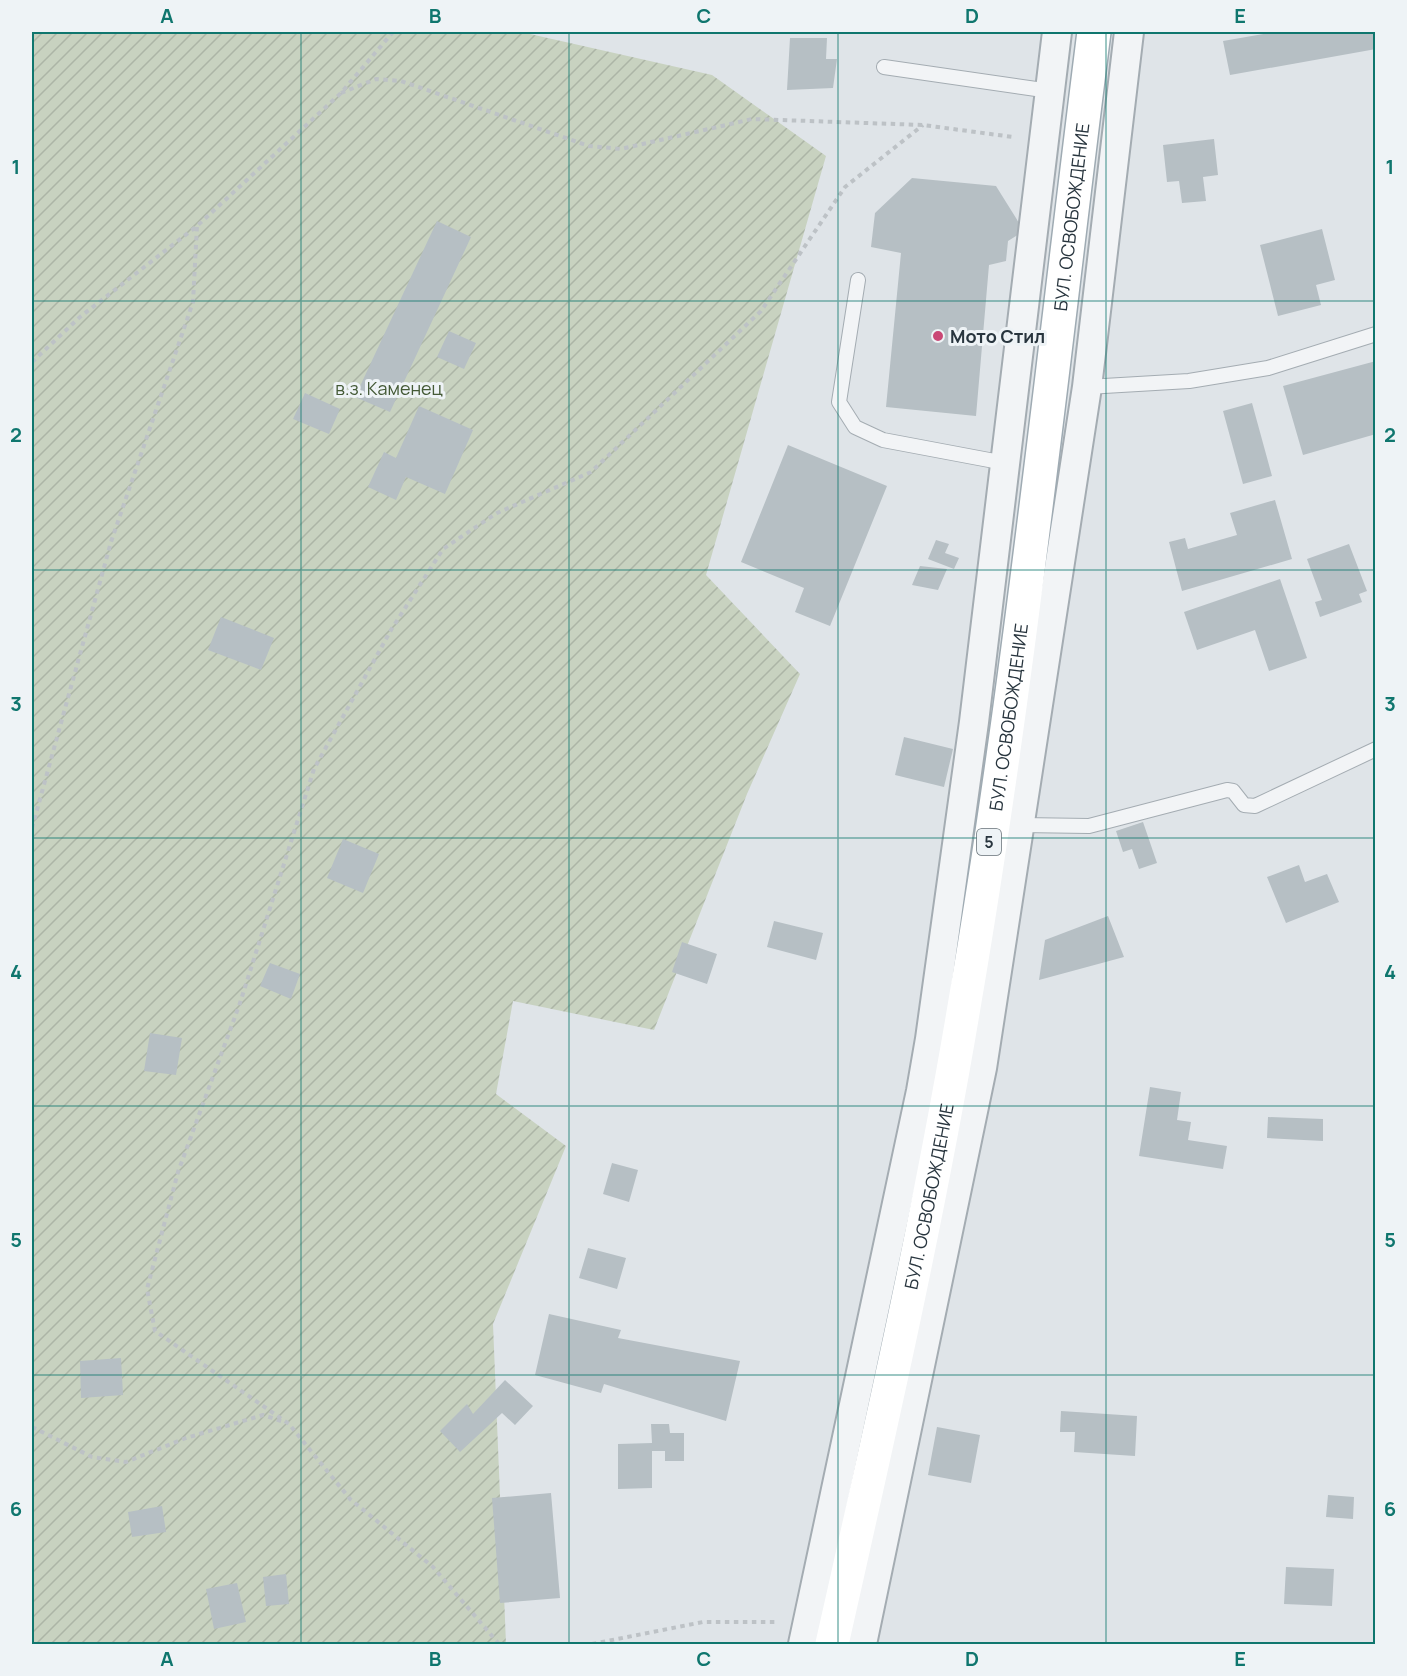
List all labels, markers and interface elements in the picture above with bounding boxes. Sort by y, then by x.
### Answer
text: A [160,2,174,29]
text: B [429,2,442,29]
text: C [697,2,711,29]
text: D [965,2,979,29]
text: E [1234,2,1246,29]
street label: БУЛ. ОСВОБОЖДЕНИЕ [1048,122,1095,312]
text: 1 [12,153,20,180]
text: 1 [1386,153,1394,180]
place label: Мото Стил [950,324,1045,348]
marker: Мото Стил [931,329,945,343]
park label: в.з. Каменец [335,376,443,400]
text: 2 [10,421,22,448]
text: 2 [1384,421,1396,448]
street label: БУЛ. ОСВОБОЖДЕНИЕ [983,622,1033,812]
text: 3 [10,690,22,717]
text: 3 [1384,690,1396,717]
road number: 5 [977,829,1001,855]
text: 4 [10,958,22,985]
text: 4 [1384,958,1396,985]
street label: БУЛ. ОСВОБОЖДЕНИЕ [899,1101,959,1292]
text: 5 [10,1226,22,1253]
text: 5 [1384,1226,1396,1253]
text: 6 [10,1495,22,1522]
text: 6 [1384,1495,1396,1522]
text: A [160,1645,174,1672]
text: B [429,1645,442,1672]
text: C [697,1645,711,1672]
text: D [965,1645,979,1672]
text: E [1234,1645,1246,1672]

